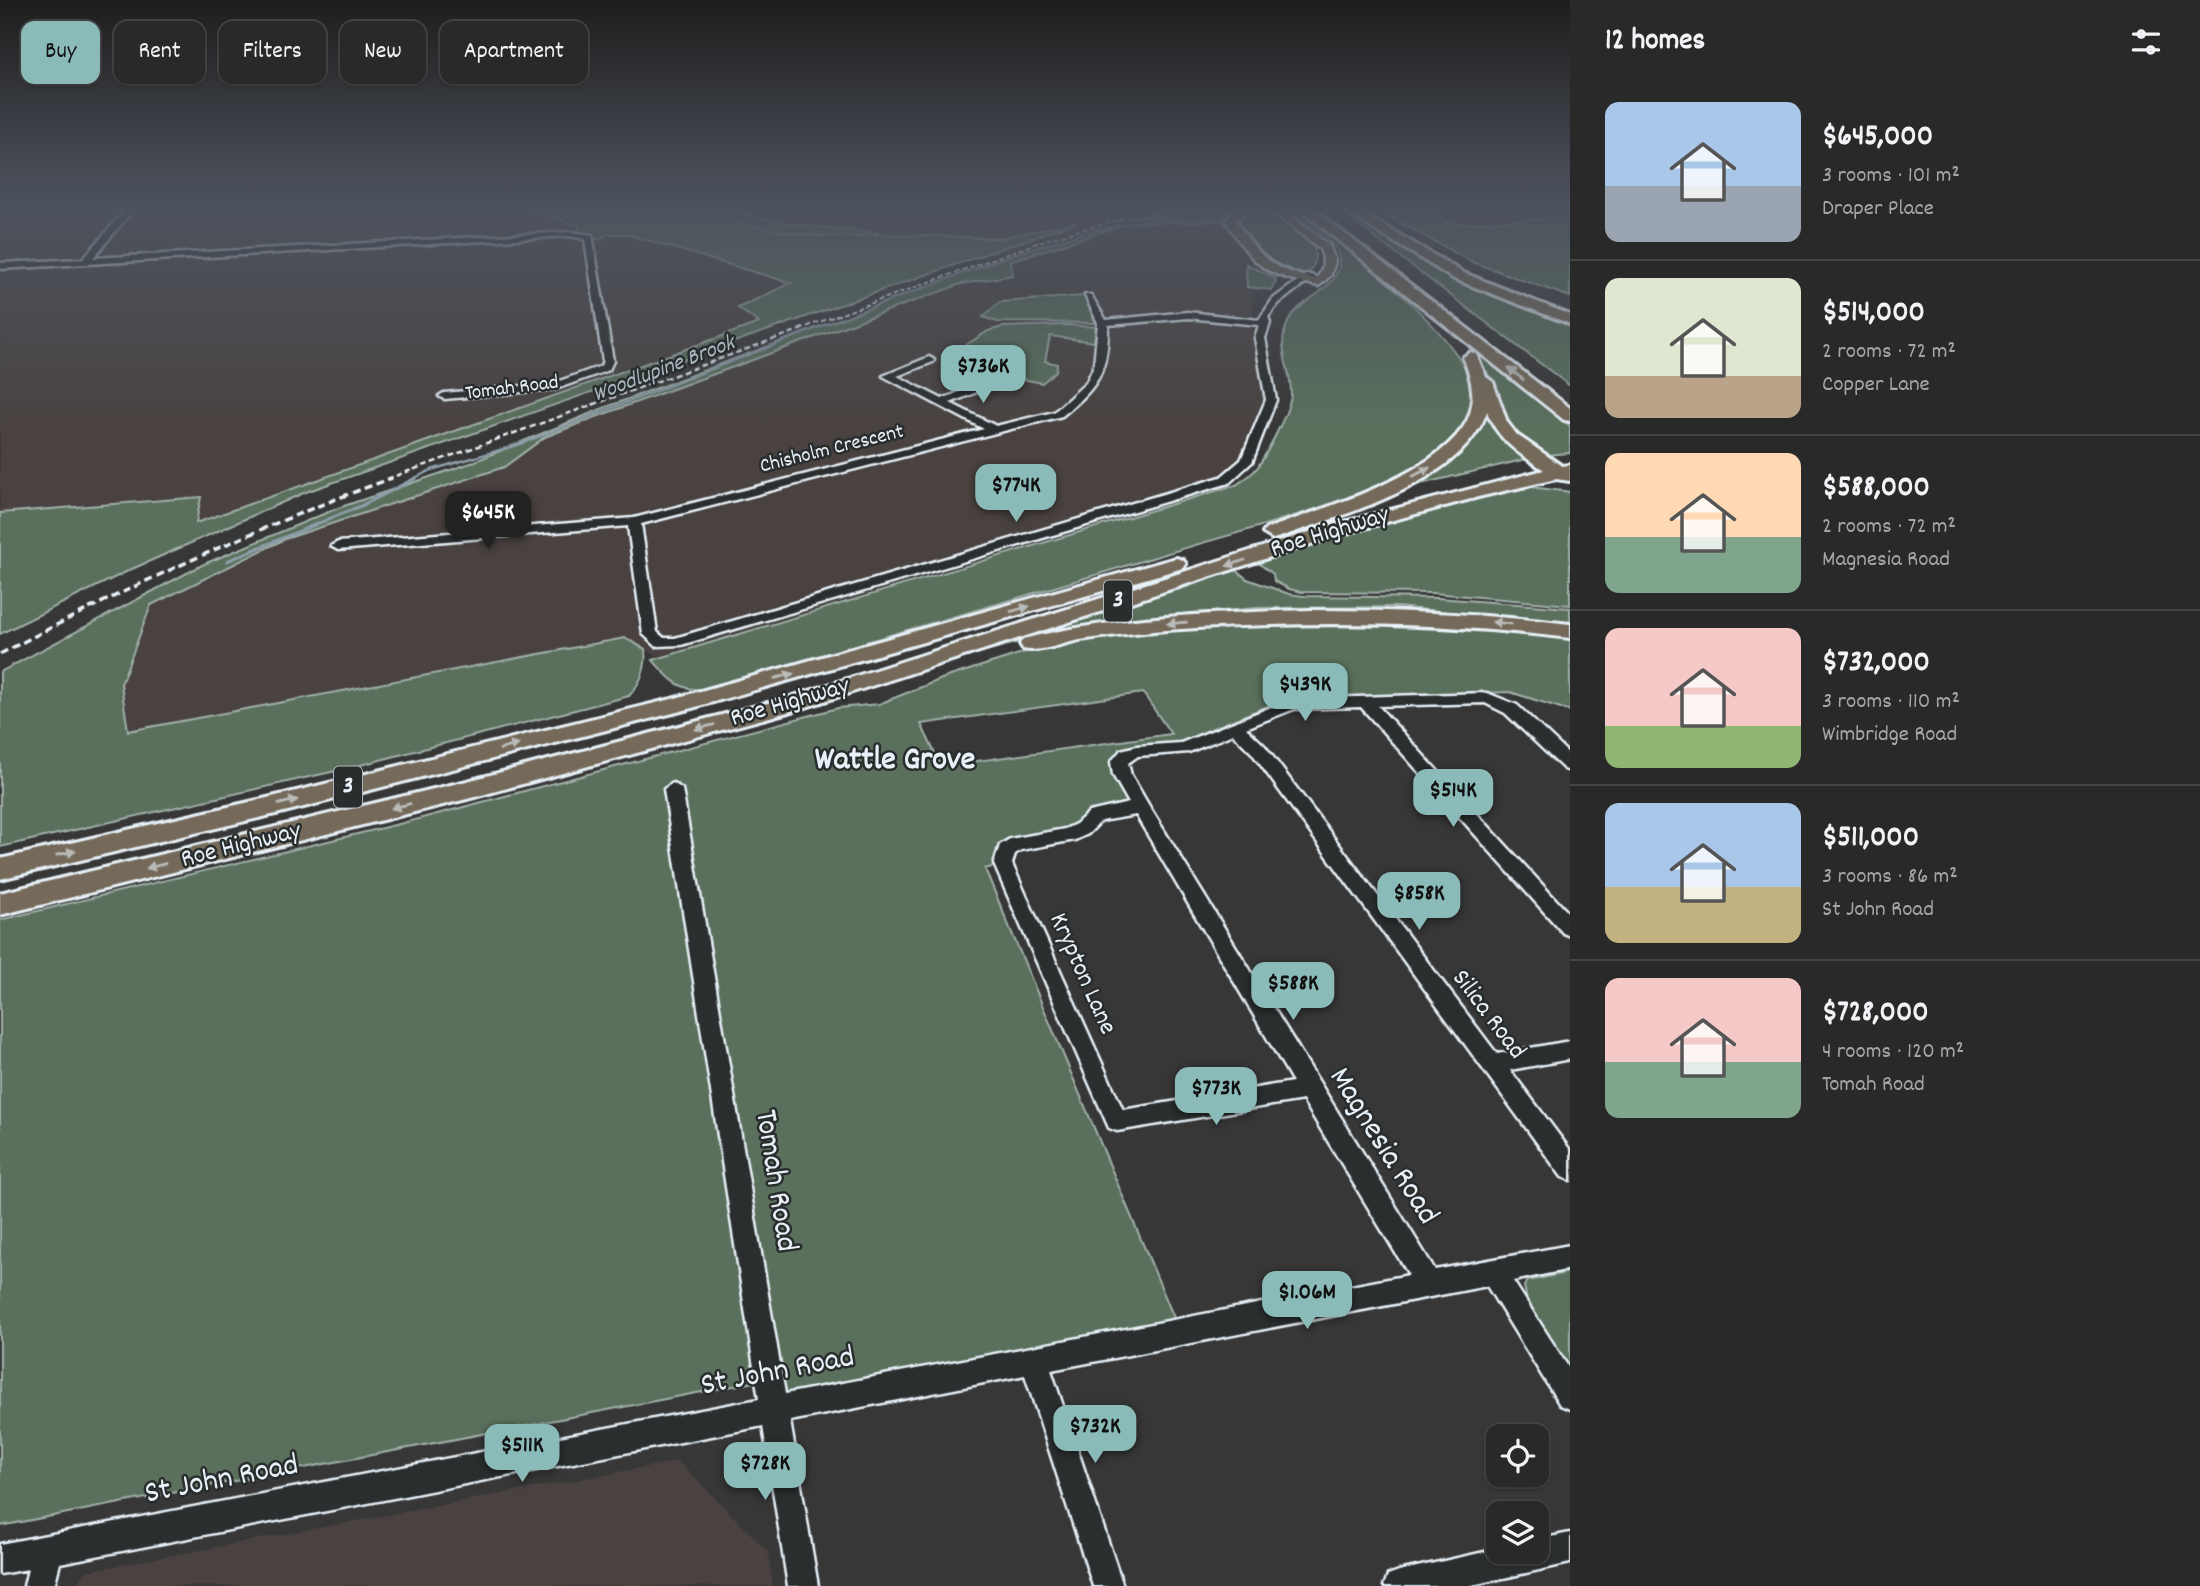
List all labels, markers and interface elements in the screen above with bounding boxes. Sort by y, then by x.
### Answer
chip: Buy [21,21,100,84]
chip: Rent [114,21,205,84]
chip: Filters [219,21,326,84]
chip: New [340,21,426,84]
chip: Apartment [440,21,588,84]
text: 12 homes [1605,21,1705,64]
icon: filters [2127,23,2165,61]
text: $645,000 [1822,117,1933,160]
icon: home [1661,130,1745,214]
text: 3 rooms · 101 m² [1822,160,1960,193]
text: Draper Place [1822,193,1934,226]
text: $514,000 [1822,293,1925,336]
icon: home [1661,306,1745,390]
water label: Woodlupine Brook [588,327,742,412]
text: 2 rooms · 72 m² [1822,336,1956,369]
pin: $736K [934,346,1032,405]
text: $736K [957,351,1009,384]
one-way arrow [1508,367,1526,382]
street label: Tomah Road [464,368,560,410]
text: Copper Lane [1822,369,1930,402]
street label: Chisholm Crescent [757,418,907,482]
pin: $774K [967,464,1065,524]
one-way arrow [1411,466,1431,478]
text: $588,000 [1822,468,1930,511]
text: $774K [991,470,1041,503]
icon: home [1661,481,1745,565]
pin: $645K [439,491,537,551]
text: $645K [461,497,515,530]
street label: Roe Highway [1266,497,1394,569]
text: 2 rooms · 72 m² [1822,511,1956,544]
text: Magnesia Road [1822,544,1950,577]
one-way arrow [1225,558,1246,569]
road number: 3 [1104,580,1132,622]
one-way arrow [1010,604,1031,614]
one-way arrow [1491,617,1513,628]
one-way arrow [1166,618,1188,629]
text: $732,000 [1822,643,1930,686]
icon: home [1661,656,1745,740]
pin: $439K [1256,664,1354,723]
street label: Roe Highway [726,668,854,738]
text: $439K [1279,669,1331,702]
one-way arrow [774,670,795,680]
text: 3 rooms · 110 m² [1822,686,1960,719]
text: Wimbridge Road [1822,719,1957,752]
one-way arrow [694,723,715,733]
district label: Wattle Grove [815,738,975,785]
one-way arrow [498,741,520,752]
road number: 3 [334,766,362,808]
pin: $514K [1404,770,1502,829]
text: $514K [1429,775,1477,808]
one-way arrow [277,796,299,807]
one-way arrow [390,801,412,812]
street label: Roe Highway [177,813,305,879]
text: $511,000 [1822,818,1919,861]
icon: home [1661,831,1745,915]
one-way arrow [56,848,78,859]
one-way arrow [145,861,167,872]
text: 3 rooms · 86 m² [1822,861,1958,894]
pin: $858K [1370,872,1468,932]
text: $858K [1393,878,1445,911]
text: St John Road [1822,894,1934,927]
street label: Krypton Lane [1039,907,1125,1041]
pin: $588K [1244,962,1342,1022]
street label: Silica Road [1442,962,1534,1068]
text: $588K [1267,968,1319,1001]
text: $728,000 [1822,993,1929,1036]
icon: home [1661,1006,1745,1090]
text: 4 rooms · 120 m² [1822,1036,1964,1069]
street label: Magnesia Road [1315,1059,1449,1235]
pin: $773K [1167,1068,1265,1127]
text: Tomah Road [1822,1069,1925,1102]
text: $773K [1191,1073,1241,1106]
street label: Tomah Road [740,1107,808,1255]
pin: $1.06M [1250,1272,1364,1331]
text: $1.06M [1278,1277,1336,1310]
street label: St John Road [697,1336,859,1410]
pin: $732K [1046,1406,1144,1465]
text: $732K [1069,1411,1121,1444]
pin: $511K [473,1424,571,1484]
map controls [1486,1424,1549,1564]
button: locate [1486,1424,1549,1487]
text: $511K [500,1430,544,1463]
pin: $728K [716,1442,814,1502]
street label: St John Road [141,1444,303,1518]
text: $728K [740,1448,790,1481]
button: layers [1486,1501,1549,1564]

